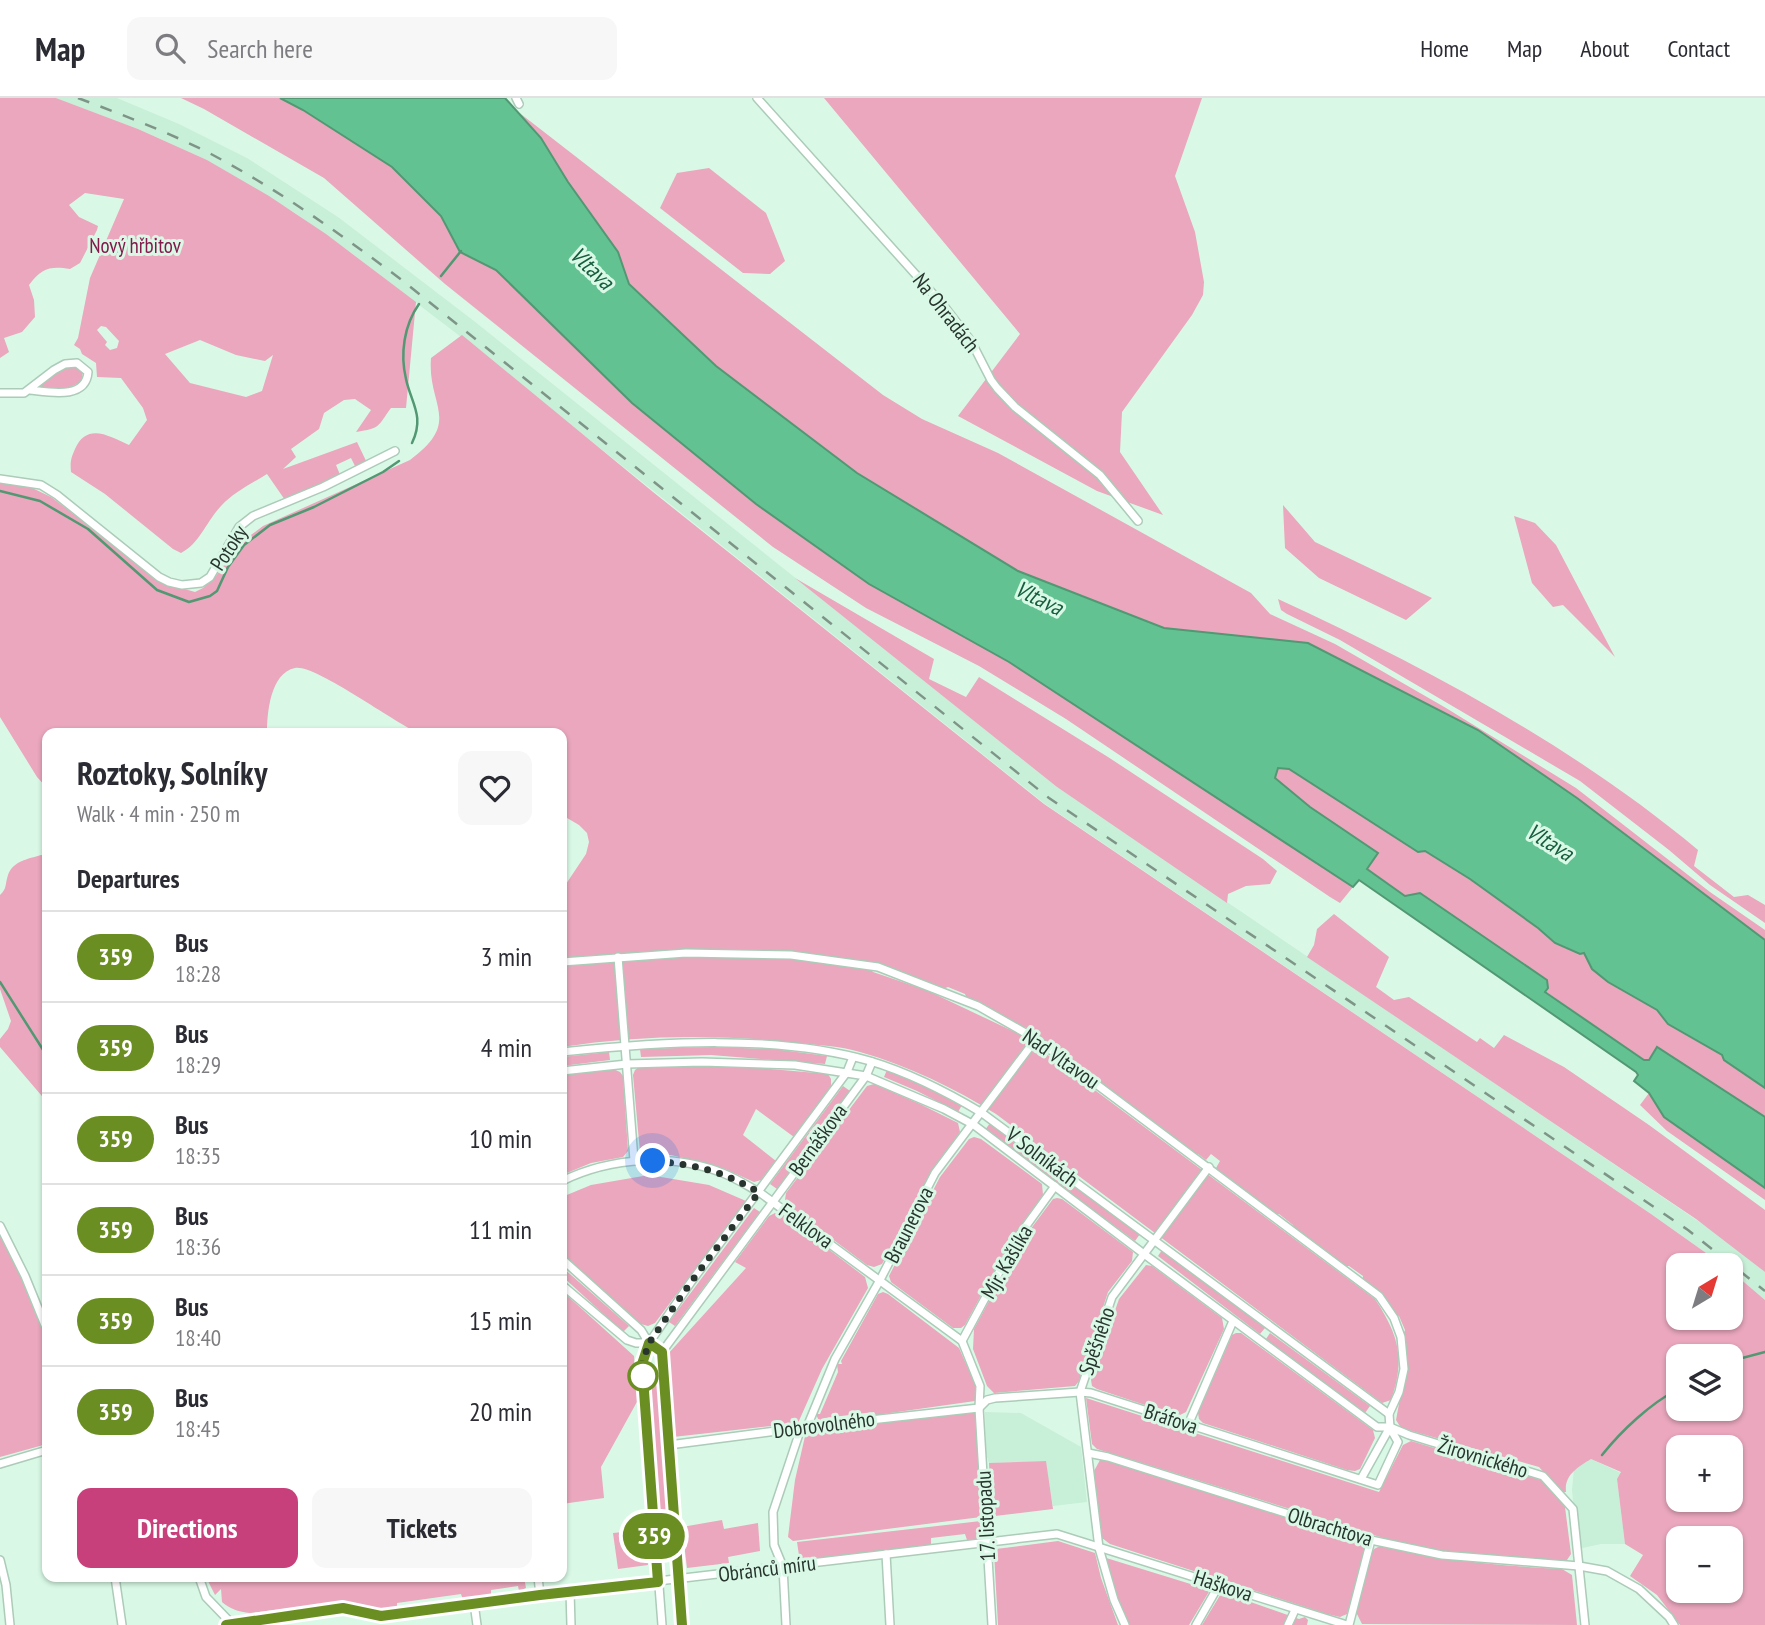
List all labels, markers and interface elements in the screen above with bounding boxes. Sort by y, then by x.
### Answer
search box [127,17,617,80]
text: Map [35,27,85,70]
icon: search [151,29,189,67]
text: Search here [207,32,313,65]
text: Home [1420,33,1469,64]
text: Map [1507,33,1542,64]
text: About [1580,33,1629,64]
text: Contact [1667,33,1730,64]
park label: Nový hřbitov [89,232,182,259]
water label: Vltava [564,240,622,297]
street label: Na Ohradách [907,268,986,358]
street label: Potoky [204,520,253,575]
water label: Vltava [1011,574,1070,622]
text: Roztoky, Solníky [77,751,267,794]
button: heart [458,751,532,825]
text: Walk · 4 min · 250 m [77,799,240,828]
water label: Vltava [1522,816,1581,868]
text: Departures [77,862,180,895]
text: Bus [175,926,208,959]
text: 3 min [481,940,532,973]
text: 359 [98,941,133,972]
text: 18:28 [175,959,221,988]
text: Bus [175,1017,208,1050]
street label: Nad Vltavou [1018,1022,1105,1095]
text: 4 min [481,1031,532,1064]
text: 359 [98,1032,133,1063]
text: 18:29 [175,1050,221,1079]
street label: Bernáškova [782,1098,853,1181]
text: Bus [175,1108,208,1141]
street label: V Solníkách [1000,1120,1084,1193]
text: 10 min [469,1122,532,1155]
text: 359 [98,1123,133,1154]
text: 18:35 [175,1141,221,1170]
your location [635,1143,670,1178]
street label: Braunerova [878,1182,939,1268]
street label: Felklova [774,1197,839,1254]
text: Bus [175,1199,208,1232]
text: 11 min [469,1213,532,1246]
text: 359 [98,1214,133,1245]
street label: Mjr. Kašlíka [975,1220,1038,1303]
text: 18:36 [175,1232,221,1261]
north arrow [1666,1253,1743,1330]
map controls [1666,1253,1743,1603]
text: Bus [175,1290,208,1323]
street label: Spěšného [1072,1303,1121,1378]
text: 15 min [469,1304,532,1337]
text: 359 [98,1305,133,1336]
text: 18:40 [175,1323,221,1352]
button: layers [1666,1344,1743,1421]
unlabelled marker [628,1361,658,1391]
text: Bus [175,1381,208,1414]
text: 20 min [469,1395,532,1428]
text: 359 [98,1396,133,1427]
street label: Bráfova [1141,1397,1201,1440]
street label: Dobrovolného [772,1405,876,1444]
text: 18:45 [175,1414,221,1443]
street label: Žirovnického [1435,1431,1531,1484]
button: + [1666,1435,1743,1512]
street label: 17. listopadu [970,1470,1001,1562]
button: Directions [77,1488,298,1568]
button: Tickets [312,1488,532,1568]
street label: Olbrachtova [1284,1501,1376,1552]
line badge: 359 [614,1513,694,1559]
text: 359 [637,1520,671,1551]
button: − [1666,1526,1743,1603]
street label: Obránců míru [717,1549,817,1588]
street label: Haškova [1190,1563,1256,1608]

